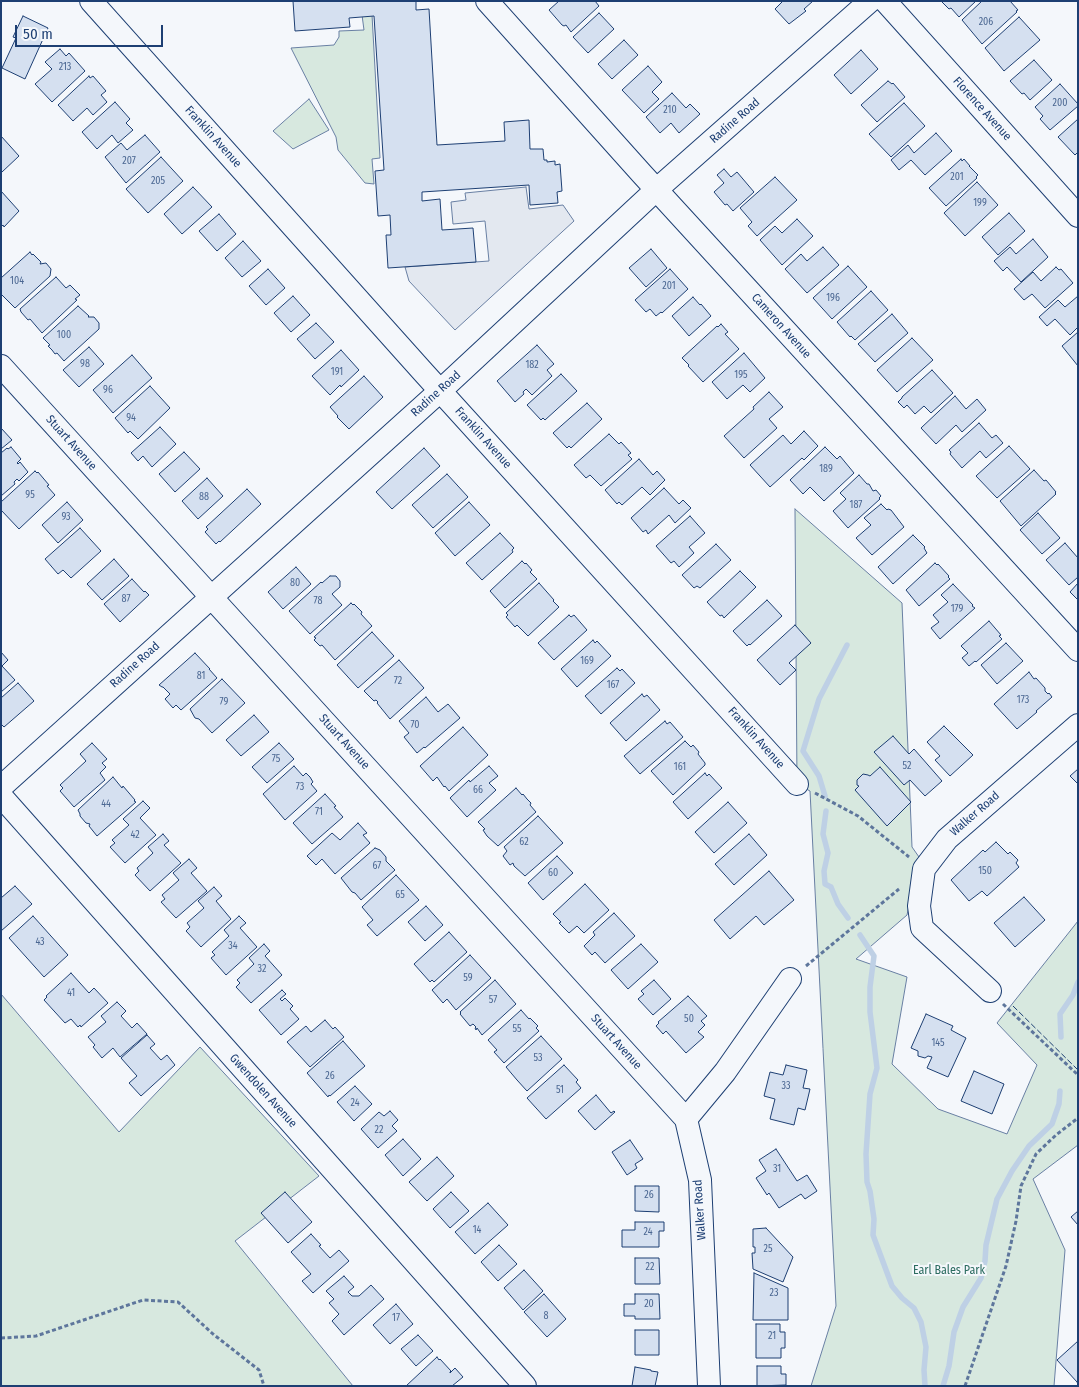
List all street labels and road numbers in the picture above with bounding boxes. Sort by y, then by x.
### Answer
street label: Florence Avenue [950,74,1014,144]
street label: Radine Road [707,95,763,147]
street label: Franklin Avenue [182,103,244,171]
street label: Cameron Avenue [748,291,814,361]
street label: Radine Road [408,368,464,420]
street label: Franklin Avenue [452,404,514,472]
street label: Stuart Avenue [43,413,99,473]
street label: Radine Road [107,639,163,691]
street label: Franklin Avenue [725,704,787,772]
street label: Stuart Avenue [316,712,372,772]
street label: Walker Road [947,789,1003,839]
street label: Stuart Avenue [588,1012,644,1072]
street label: Gwendolen Avenue [226,1051,300,1131]
street label: Walker Road [691,1179,709,1241]

